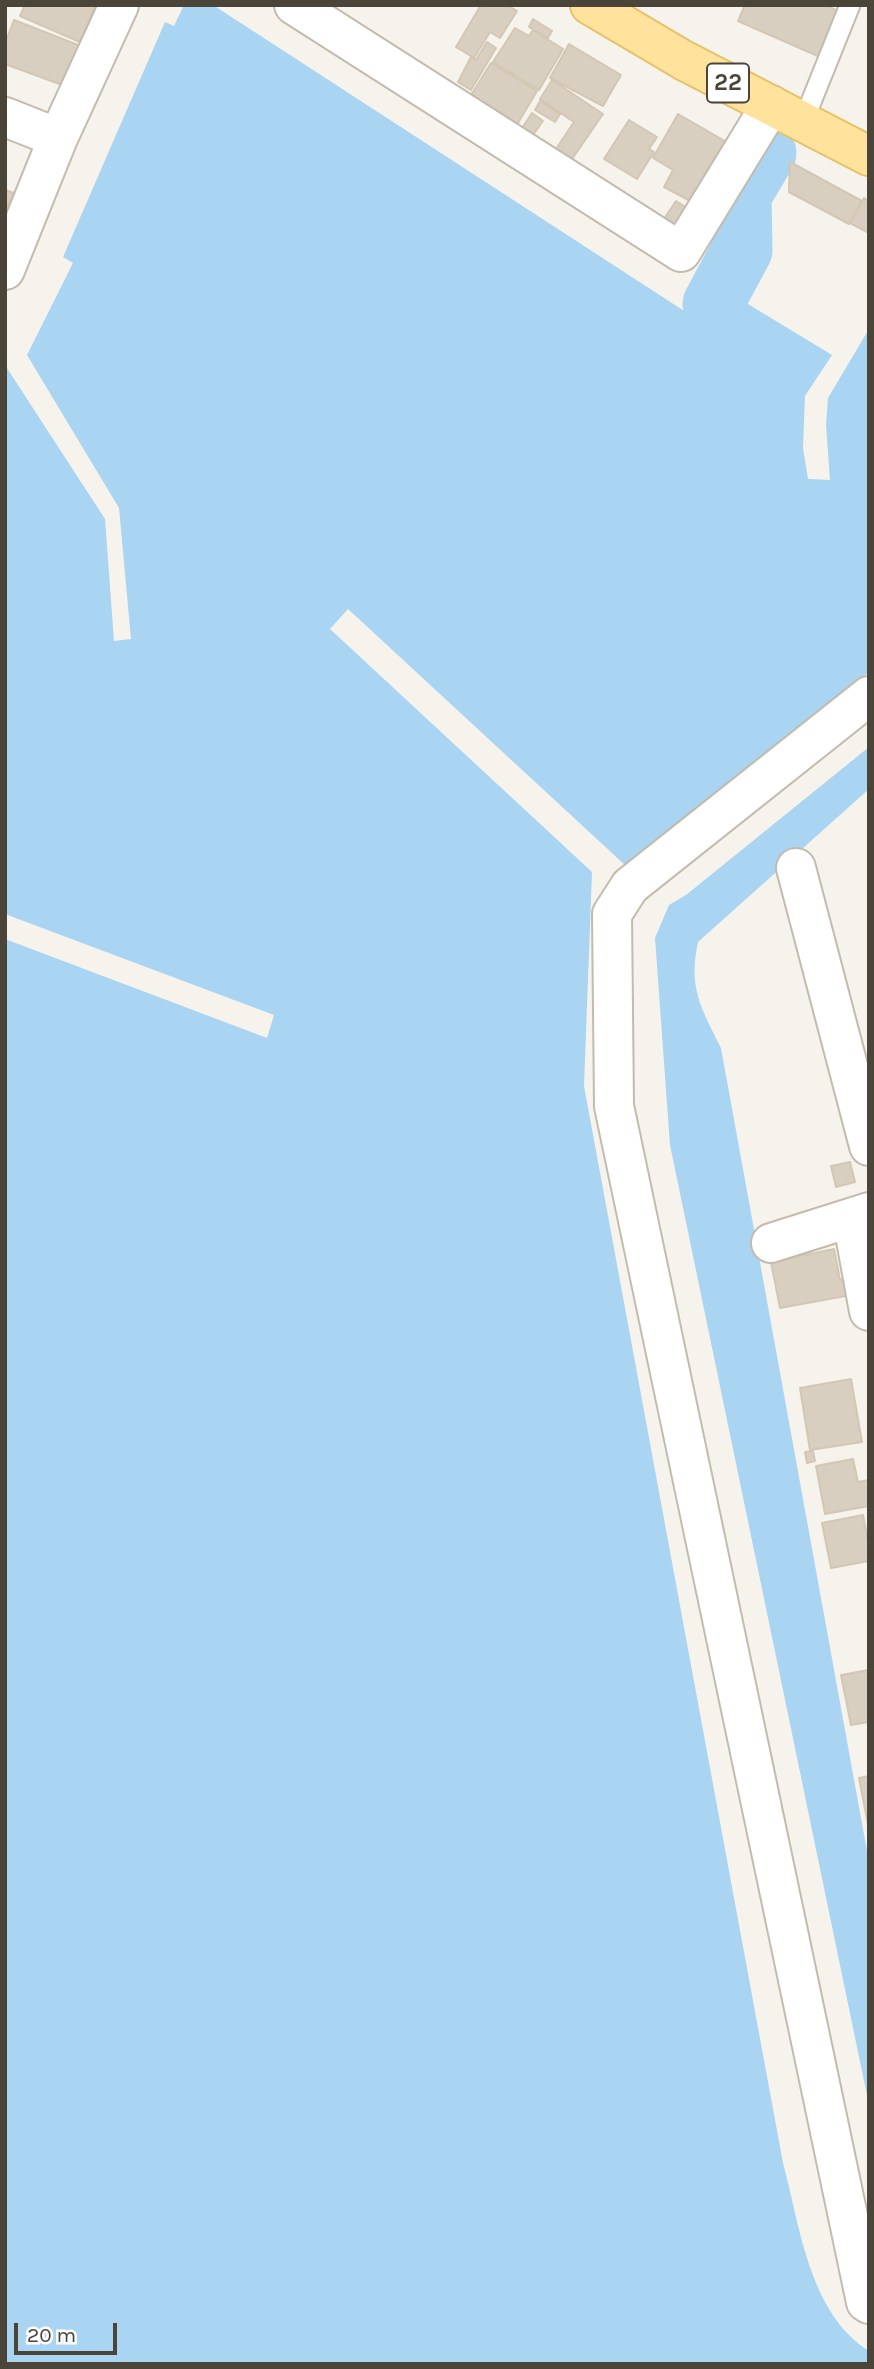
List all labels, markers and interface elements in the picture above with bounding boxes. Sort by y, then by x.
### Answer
road number: 22 [707,64,749,102]
scale bar [18,2310,121,2354]
text: 20 m [27,2323,76,2347]

